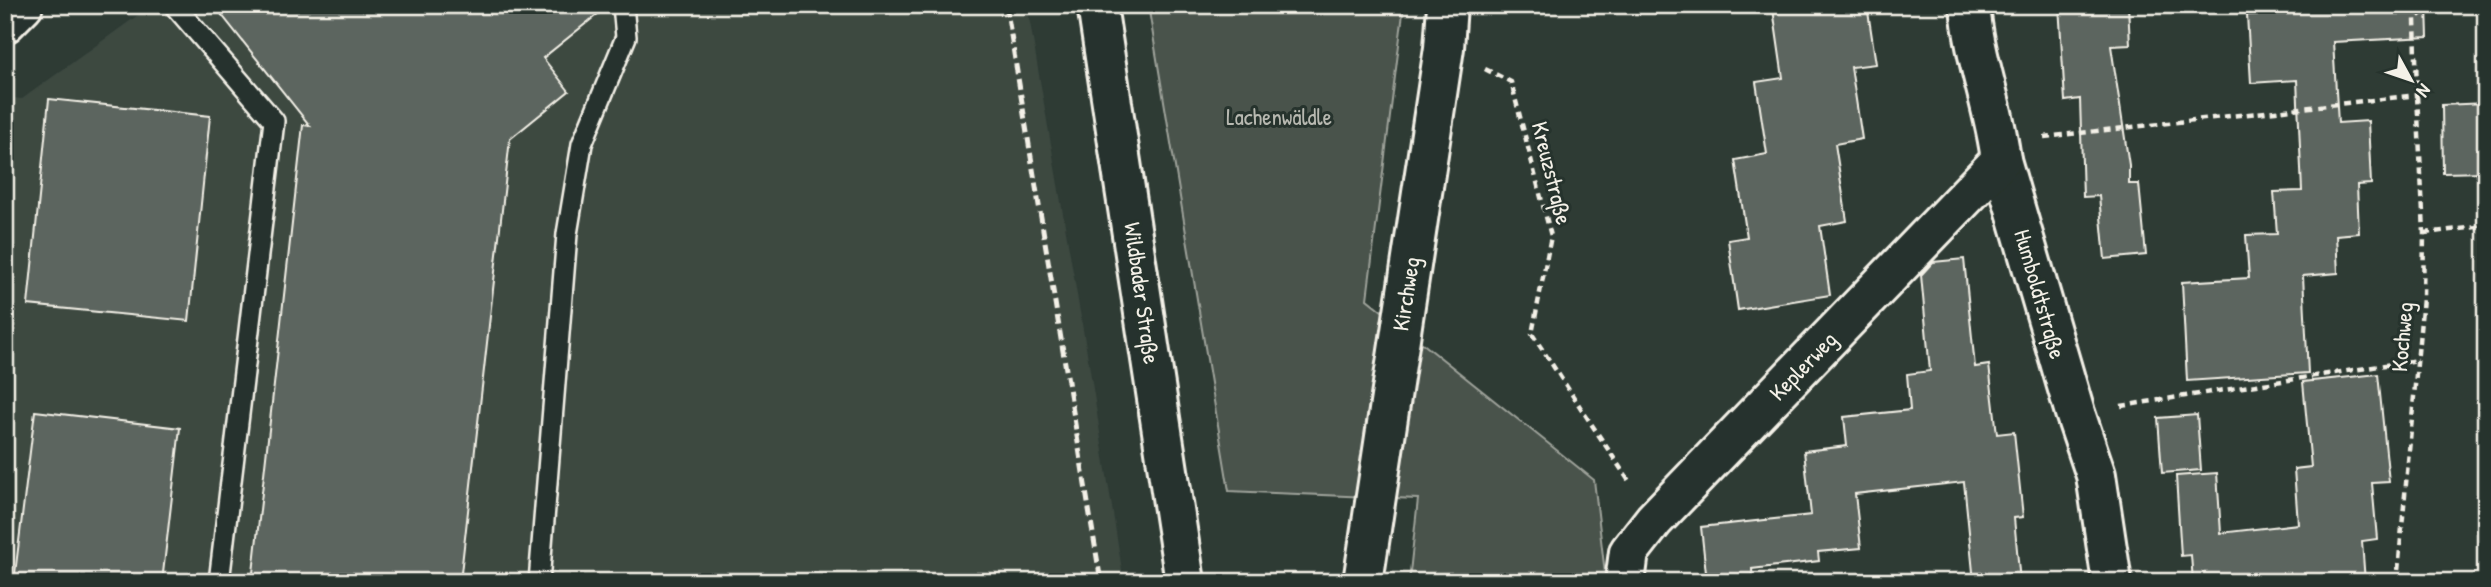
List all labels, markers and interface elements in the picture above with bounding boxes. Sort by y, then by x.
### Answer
north arrow [2376,46,2446,116]
text: N [2411,79,2437,103]
park label: Lachenwäldle [1226,101,1332,132]
street label: Kreuzstraße [1525,118,1580,228]
street label: Wildbader Straße [1117,220,1168,366]
street label: Humboldtstraße [2007,226,2074,362]
street label: Kirchweg [1384,255,1427,333]
street label: Kochweg [2383,301,2420,373]
street label: Keplerweg [1762,324,1843,407]

